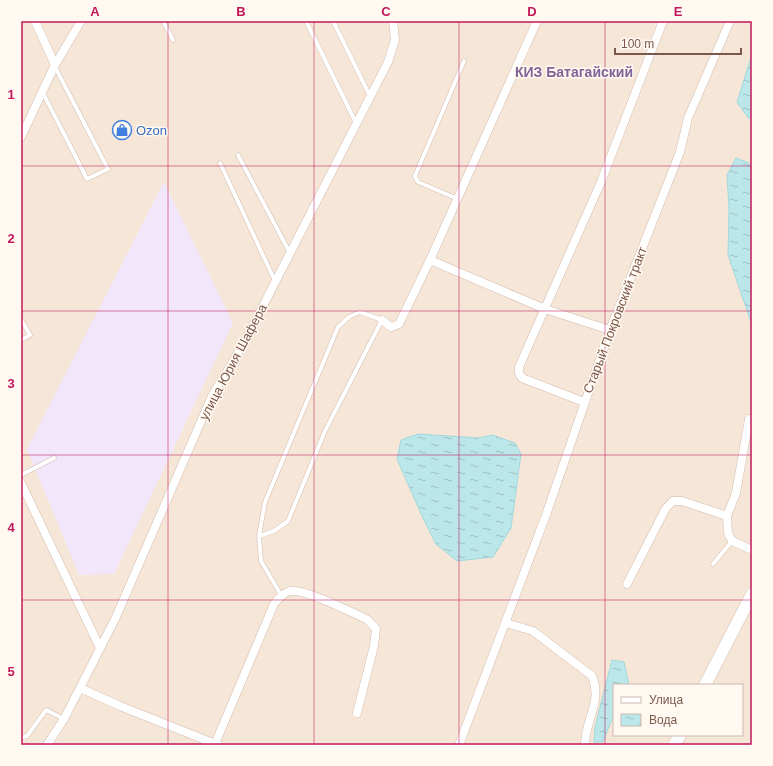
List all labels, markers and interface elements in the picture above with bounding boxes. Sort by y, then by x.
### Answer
text: A [90,4,100,19]
text: B [236,4,246,19]
text: C [381,4,391,19]
text: D [527,4,537,19]
text: E [674,4,683,19]
scale bar [615,30,741,56]
text: 100 m [621,37,654,51]
district label: КИЗ Батагайский [515,64,633,80]
text: 1 [7,87,15,102]
shop icon: Ozon [111,119,133,141]
place label: Ozon [136,123,167,138]
text: 2 [7,231,15,246]
street label: Старый Покровский тракт [580,245,650,395]
street label: улица Юрия Шафера [196,301,270,423]
text: 3 [7,376,15,391]
text: 4 [7,520,15,535]
text: 5 [7,664,15,679]
legend [613,684,743,736]
text: Улица [649,693,683,707]
text: Вода [649,713,677,727]

